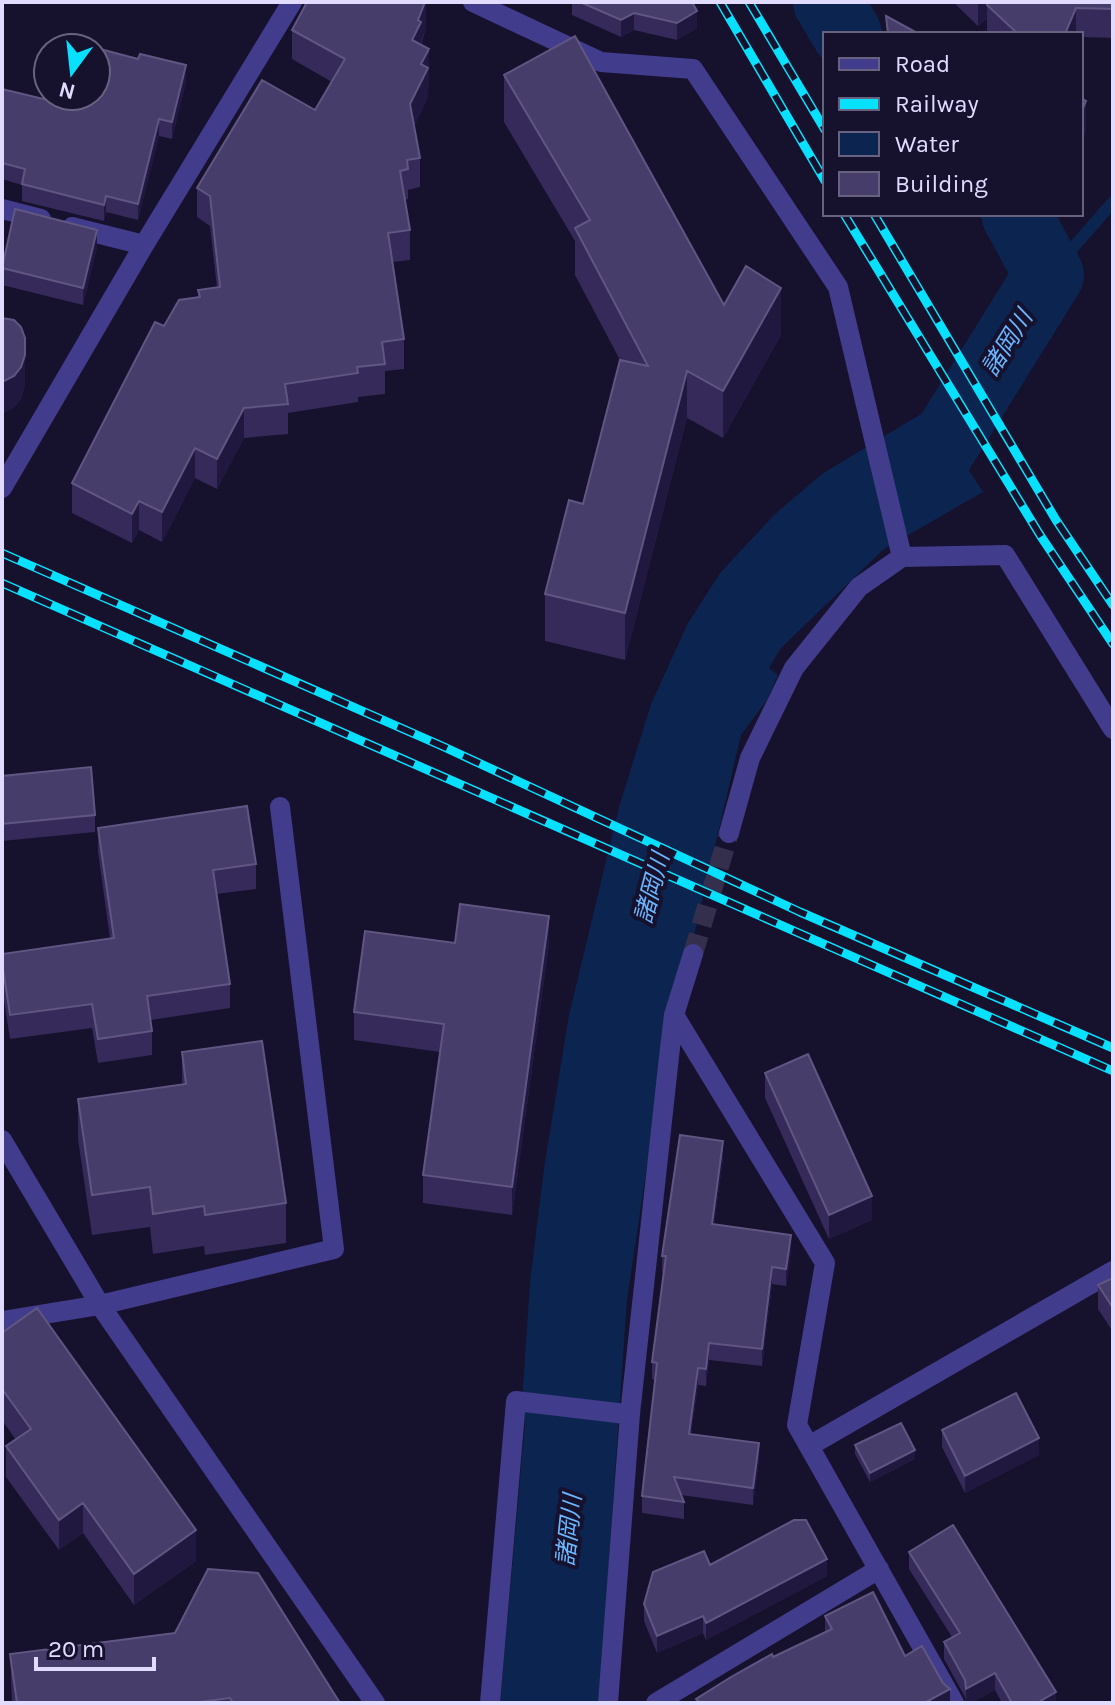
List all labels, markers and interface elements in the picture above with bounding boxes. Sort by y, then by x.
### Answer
north arrow [32,32,112,112]
legend [823,32,1083,216]
text: Road [895,50,950,78]
text: N [56,76,78,105]
text: Railway [895,90,979,118]
text: Water [895,130,959,158]
text: Building [895,170,988,198]
water label: 諸岡川 [976,303,1040,381]
water label: 諸岡川 [629,847,676,926]
water label: 諸岡川 [551,1490,587,1567]
scale bar [36,1621,154,1671]
text: 20 m [48,1635,104,1663]

